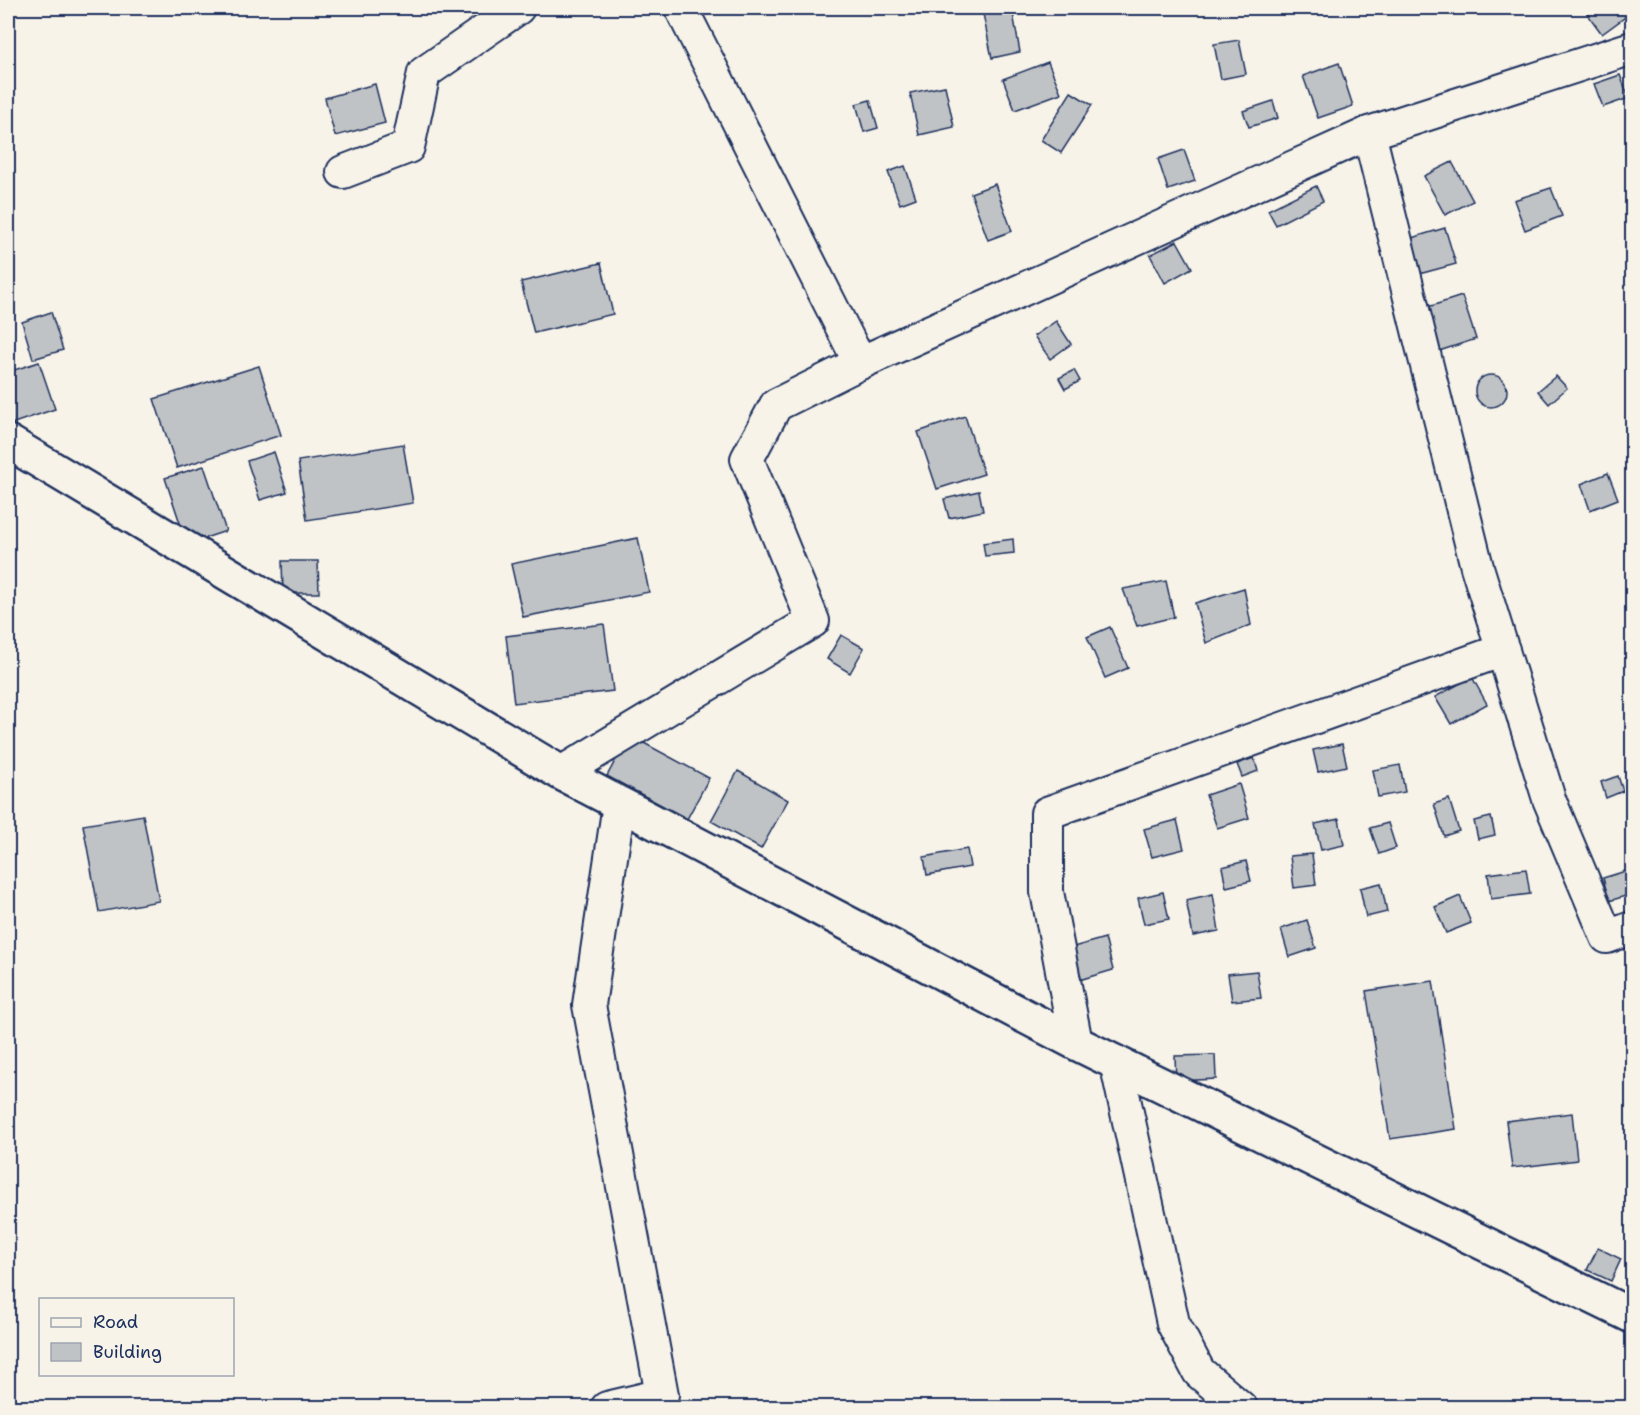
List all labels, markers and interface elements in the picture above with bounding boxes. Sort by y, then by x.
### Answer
legend [39,1298,234,1376]
text: Road [93,1310,138,1334]
text: Building [93,1340,162,1364]

